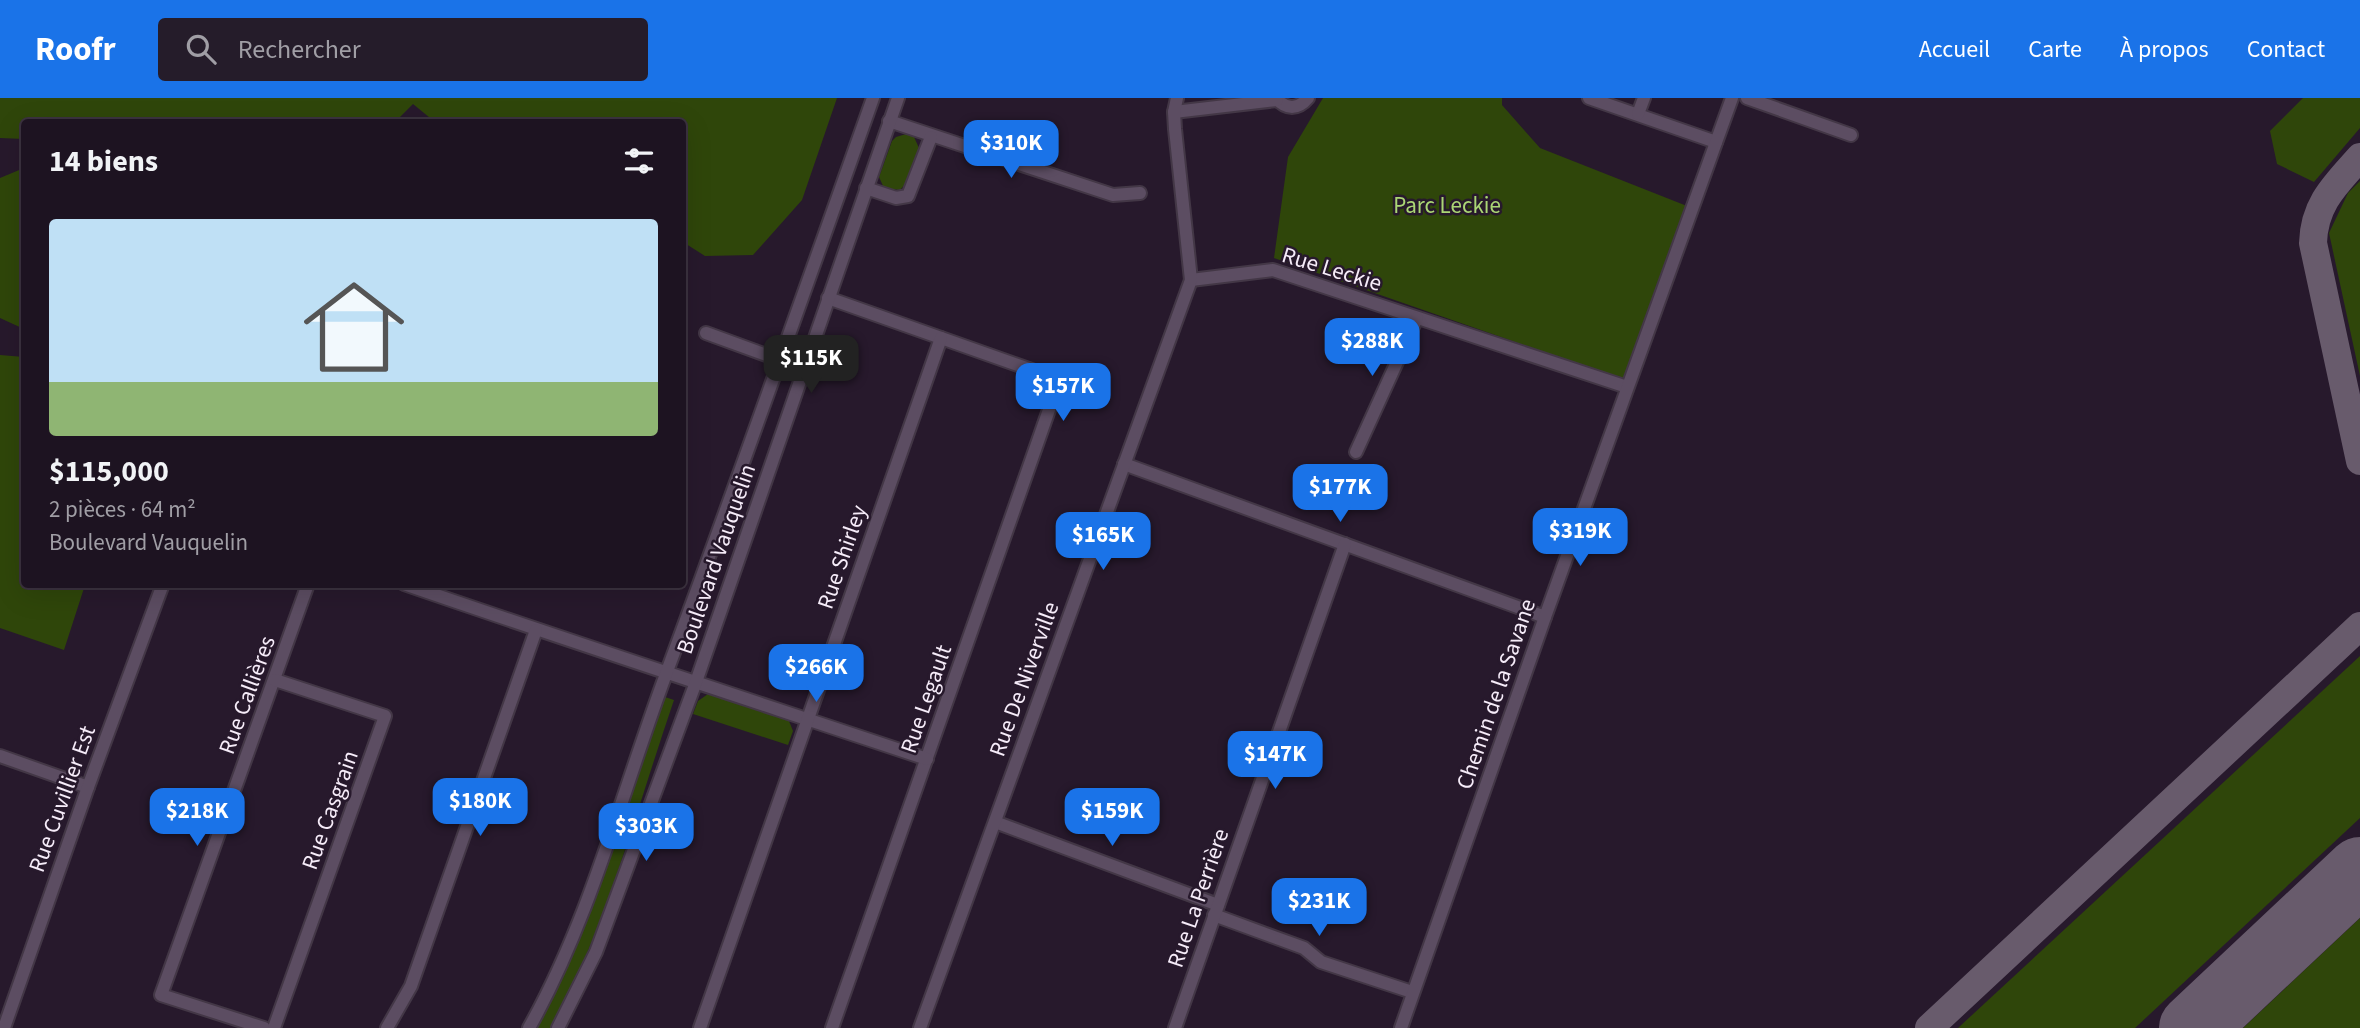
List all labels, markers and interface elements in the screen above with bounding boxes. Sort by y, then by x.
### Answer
search box [158,18,648,81]
text: Roofr [35,26,116,73]
icon: search [182,30,220,68]
text: Rechercher [238,31,361,68]
text: Accueil [1919,32,1990,67]
text: Carte [2028,32,2082,67]
text: À propos [2120,32,2209,67]
text: Contact [2247,32,2325,67]
pin: $310K [962,120,1060,180]
text: $310K [980,126,1042,159]
text: 14 biens [49,140,158,183]
icon: filters [620,142,658,180]
park label: Parc Leckie [1393,189,1501,222]
street label: Rue Leckie [1278,238,1386,300]
icon: home [291,264,417,390]
pin: $288K [1323,318,1421,378]
text: $288K [1341,324,1403,357]
pin: $115K [762,336,860,395]
text: $115K [780,341,842,374]
pin: $157K [1014,364,1112,423]
text: $157K [1032,369,1094,402]
text: $115,000 [49,450,169,493]
street label: Boulevard Vauquelin [668,459,764,659]
pin: $177K [1291,464,1389,524]
text: $177K [1309,470,1371,503]
text: 2 pièces · 64 m² [49,493,196,526]
street label: Rue Shirley [809,500,875,614]
pin: $319K [1531,508,1629,568]
pin: $165K [1054,512,1152,572]
text: $319K [1549,514,1611,547]
text: $165K [1072,518,1134,551]
text: Boulevard Vauquelin [49,526,248,559]
street label: Chemin de la Savane [1448,594,1544,794]
street label: Rue De Niverville [981,597,1067,761]
street label: Rue Callières [210,631,284,759]
street label: Rue Legault [892,640,960,758]
pin: $266K [767,644,865,704]
text: $266K [785,650,847,683]
street label: Rue Cuvillier Est [20,721,104,877]
pin: $147K [1226,732,1324,791]
text: $147K [1244,737,1306,770]
street label: Rue Casgrain [293,746,367,874]
pin: $180K [431,778,529,838]
text: $180K [449,784,511,817]
pin: $218K [148,788,246,848]
pin: $159K [1063,788,1161,848]
text: $218K [166,794,228,827]
text: $159K [1081,794,1143,827]
pin: $303K [597,804,695,863]
text: $303K [615,809,677,842]
street label: Rue La Perrière [1159,824,1237,972]
pin: $231K [1270,878,1368,938]
text: $231K [1288,884,1350,917]

